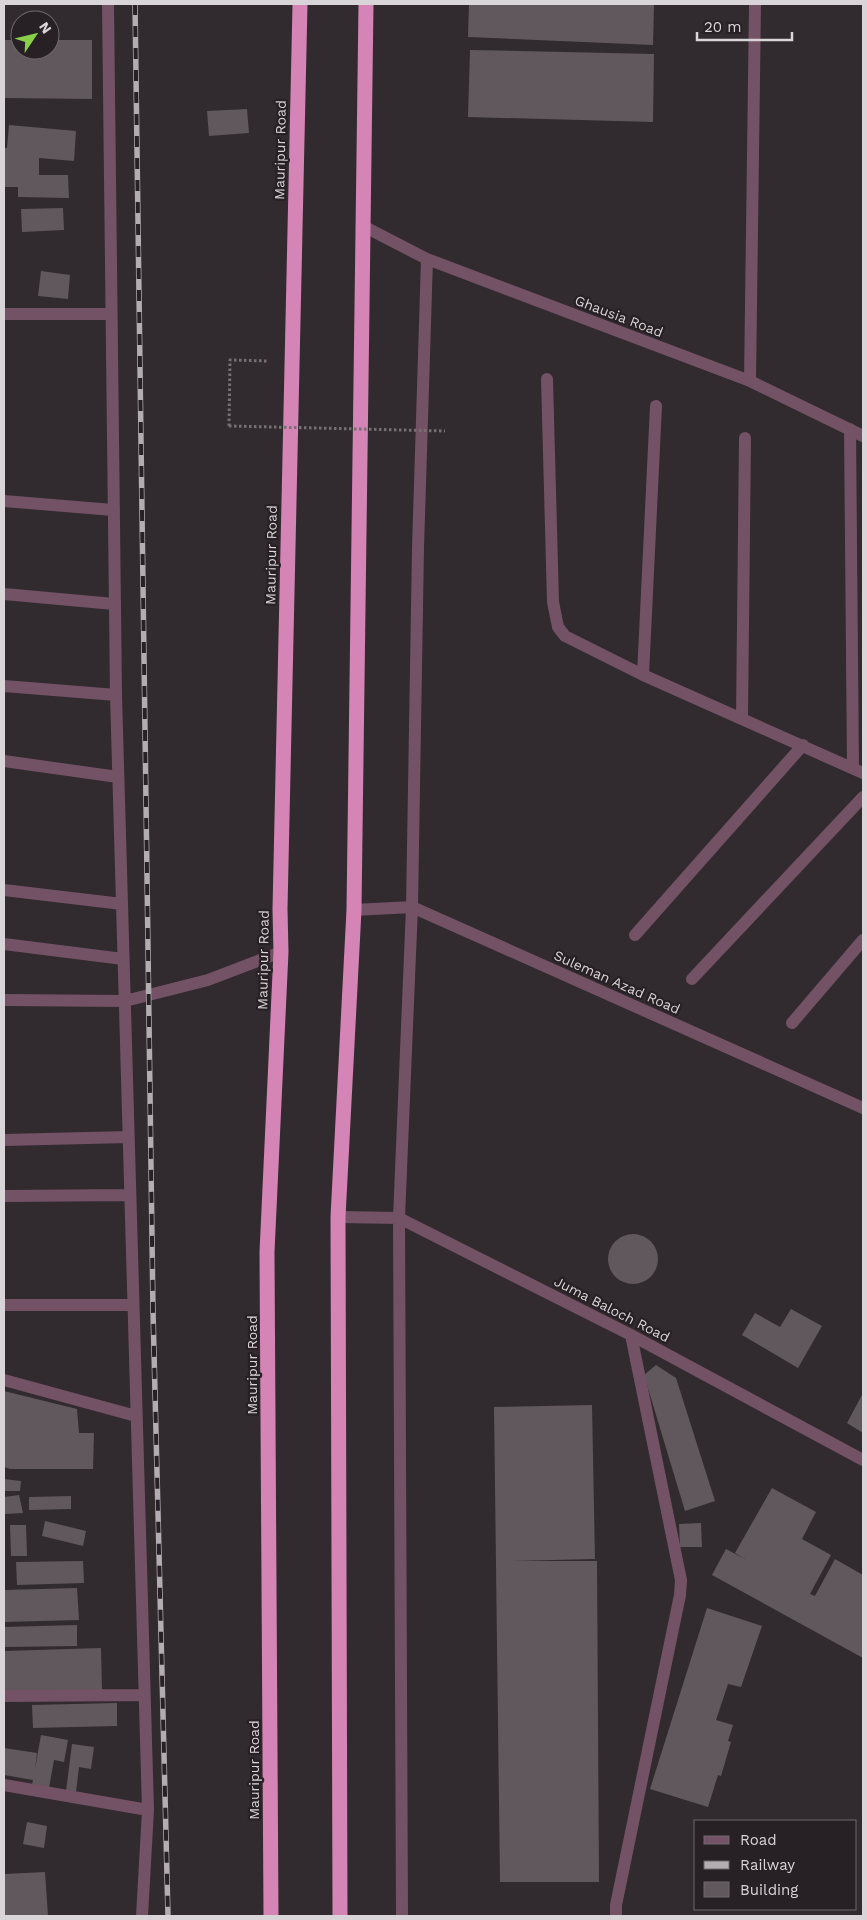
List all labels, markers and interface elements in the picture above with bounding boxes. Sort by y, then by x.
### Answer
north arrow [10,10,60,60]
scale bar [697,10,792,42]
text: 20 m [704,18,742,36]
text: N [36,19,55,36]
street label: Mauripur Road [271,100,289,200]
street label: Ghausia Road [573,292,665,340]
street label: Mauripur Road [262,505,280,605]
street label: Mauripur Road [254,910,272,1010]
street label: Suleman Azad Road [551,947,683,1017]
street label: Juma Baloch Road [552,1273,672,1345]
street label: Mauripur Road [244,1315,260,1415]
street label: Mauripur Road [246,1720,262,1820]
legend [694,1820,857,1910]
text: Road [740,1831,777,1849]
text: Railway [740,1856,795,1874]
text: Building [740,1881,798,1899]

